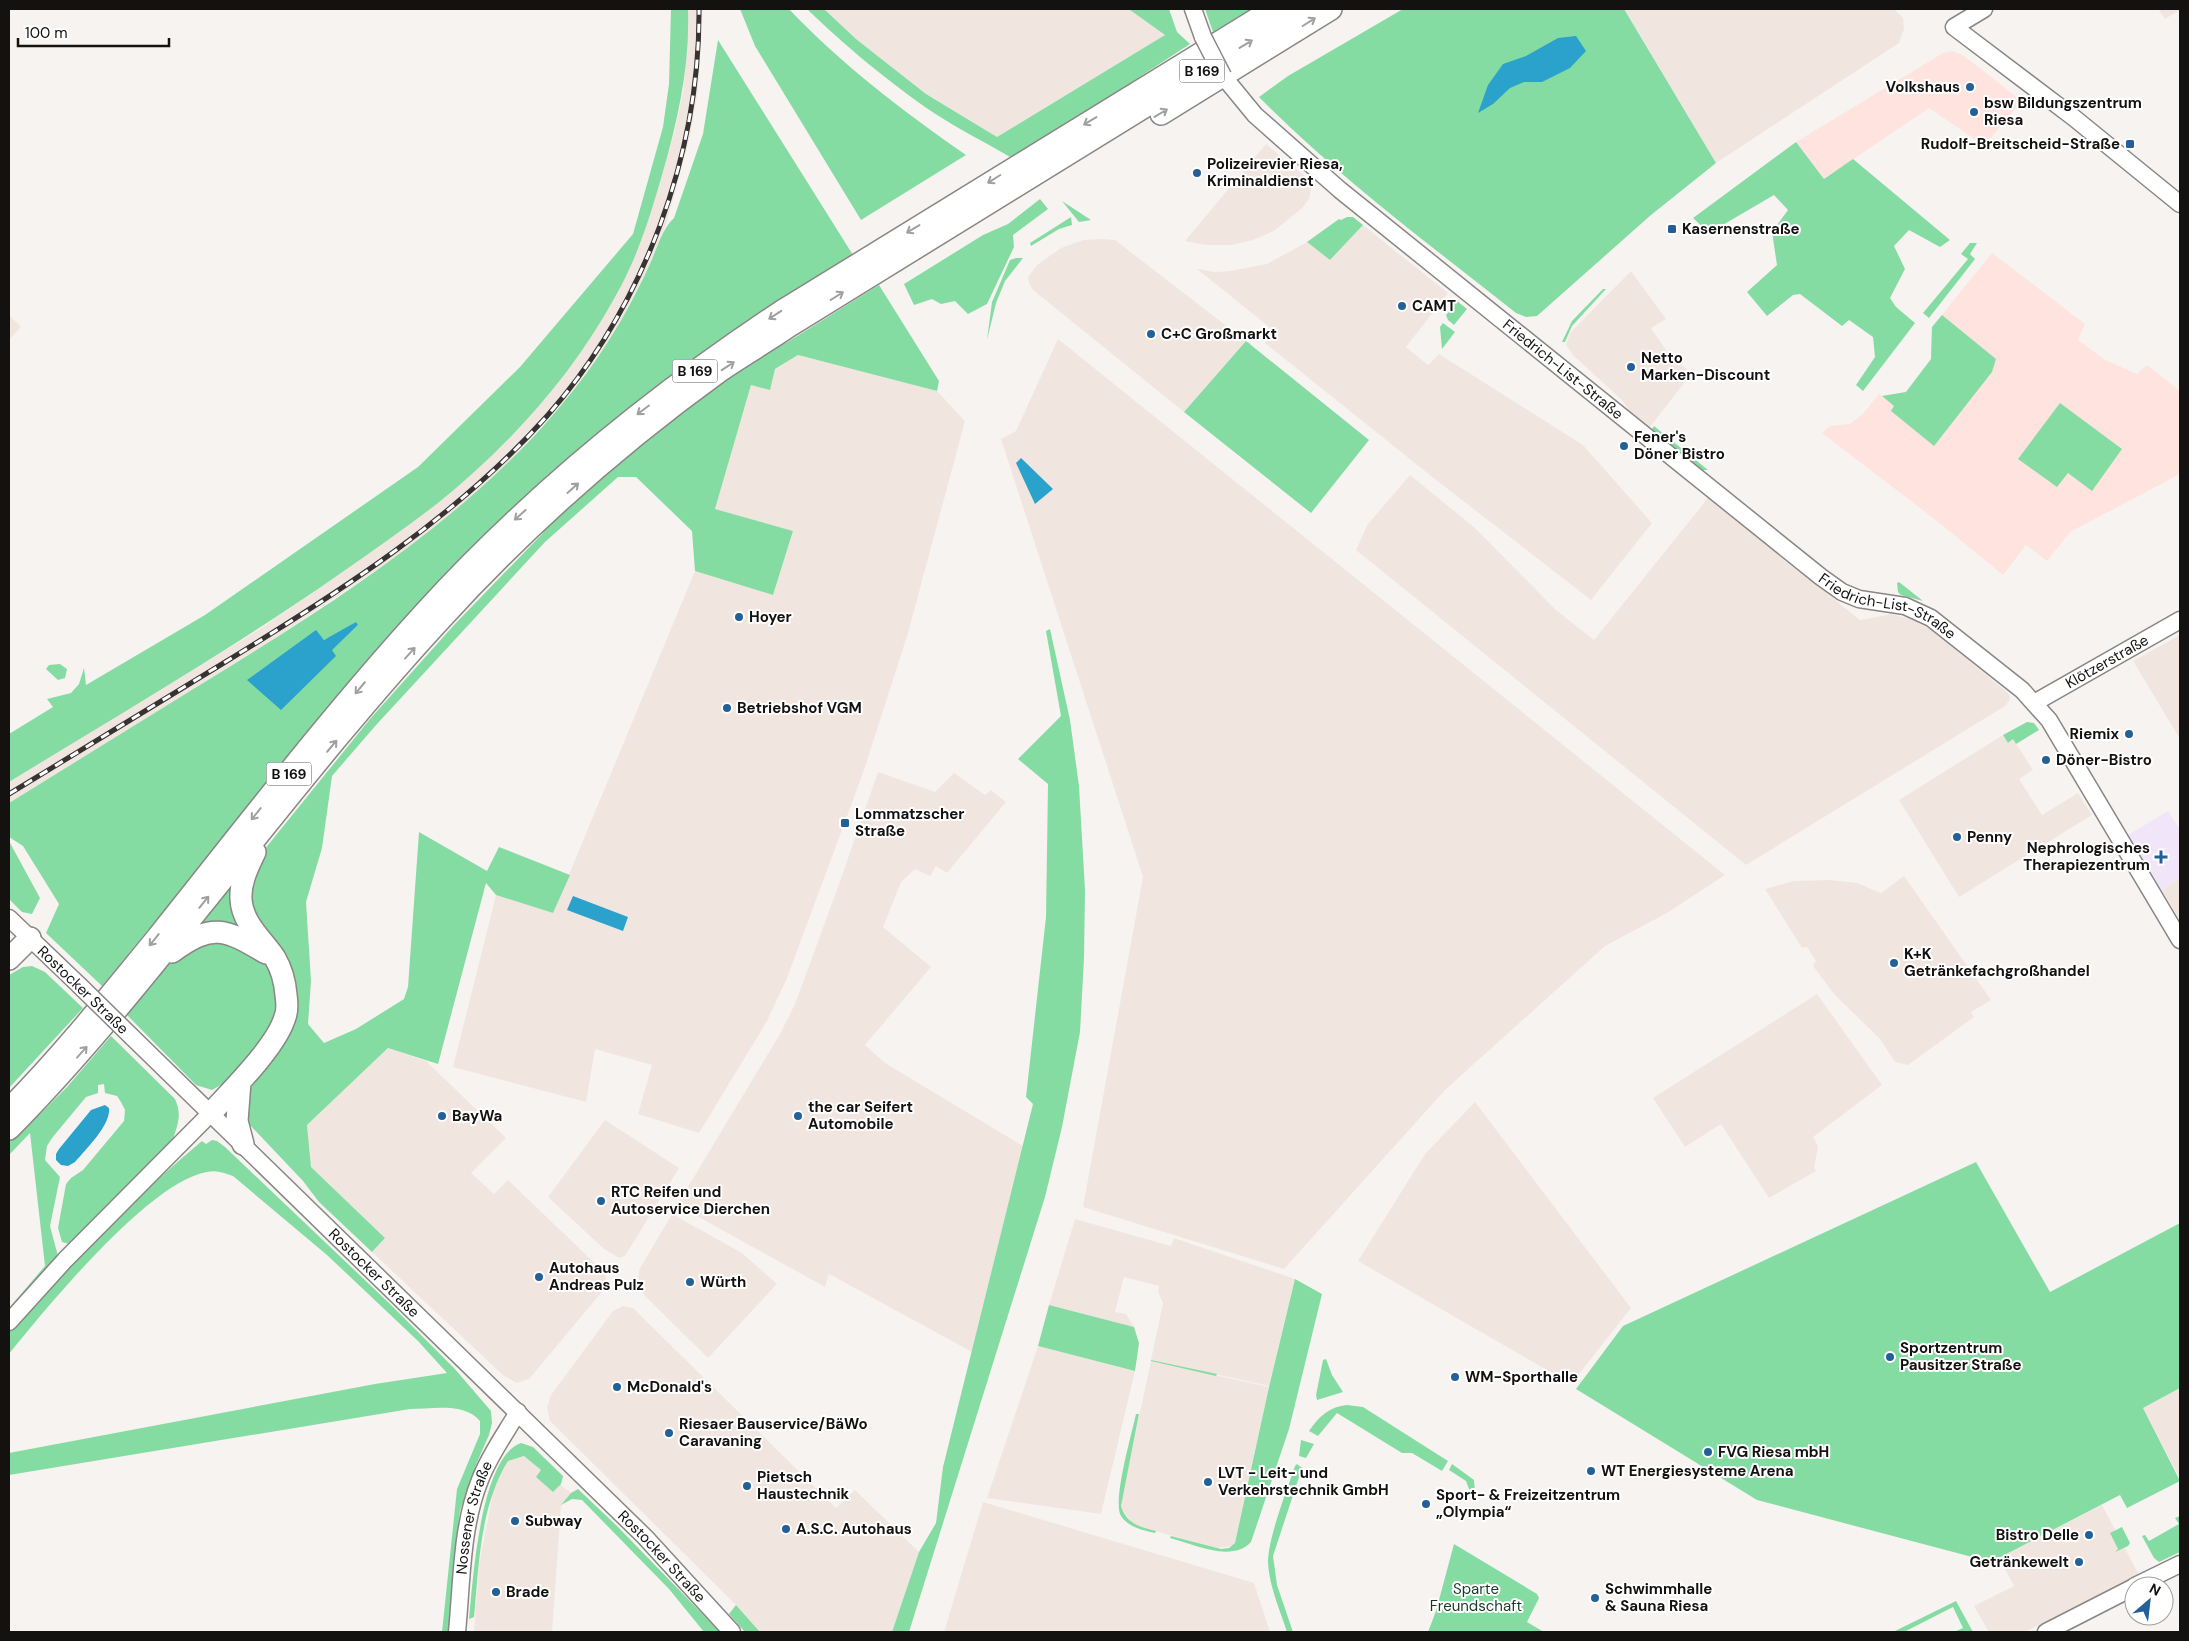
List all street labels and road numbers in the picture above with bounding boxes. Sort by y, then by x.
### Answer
road number: B 169 [1180,59,1224,82]
street label: Friedrich-List-Straße [1499,315,1627,424]
road number: B 169 [672,360,718,382]
street label: Friedrich-List-Straße [1815,568,1960,644]
street label: Klötzerstraße [2062,630,2152,693]
road number: B 169 [266,762,312,786]
street label: Rostocker Straße [33,941,133,1039]
street label: Rostocker Straße [324,1224,424,1322]
street label: Nossener Straße [451,1458,497,1575]
street label: Rostocker Straße [614,1506,710,1607]

